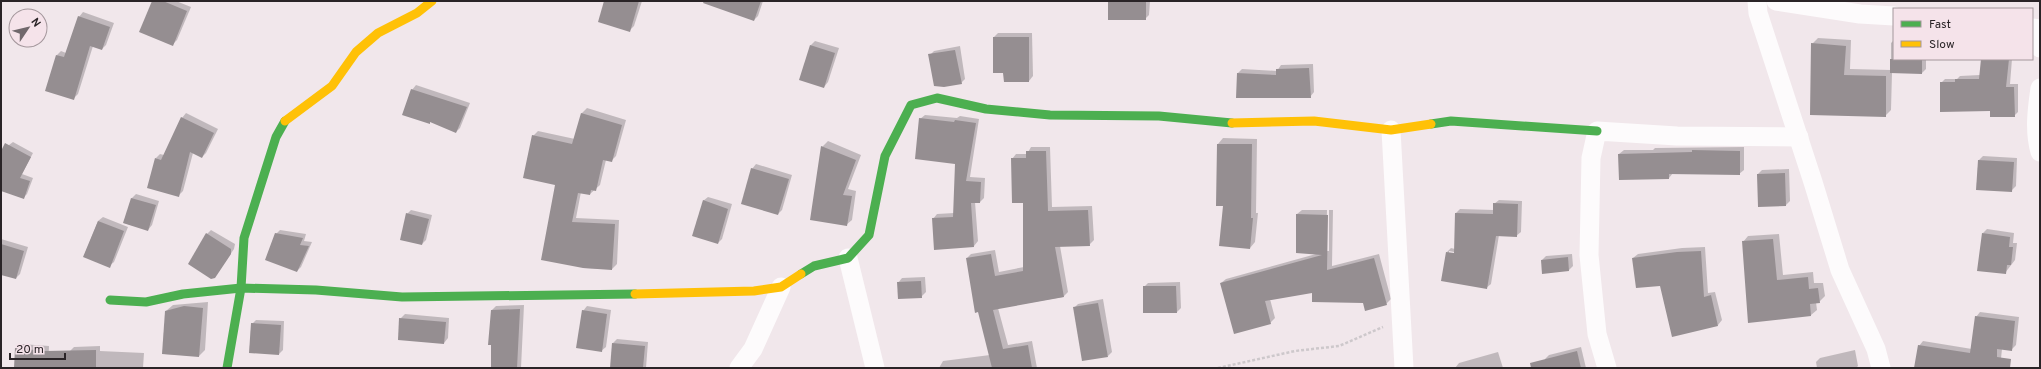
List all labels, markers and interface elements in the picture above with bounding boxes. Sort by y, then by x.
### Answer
north arrow [8,8,48,48]
legend [1893,8,2033,60]
text: N [27,16,43,30]
text: Fast [1929,17,1951,33]
text: Slow [1929,37,1955,53]
scale bar [10,335,65,361]
text: 20 m [16,342,44,358]

